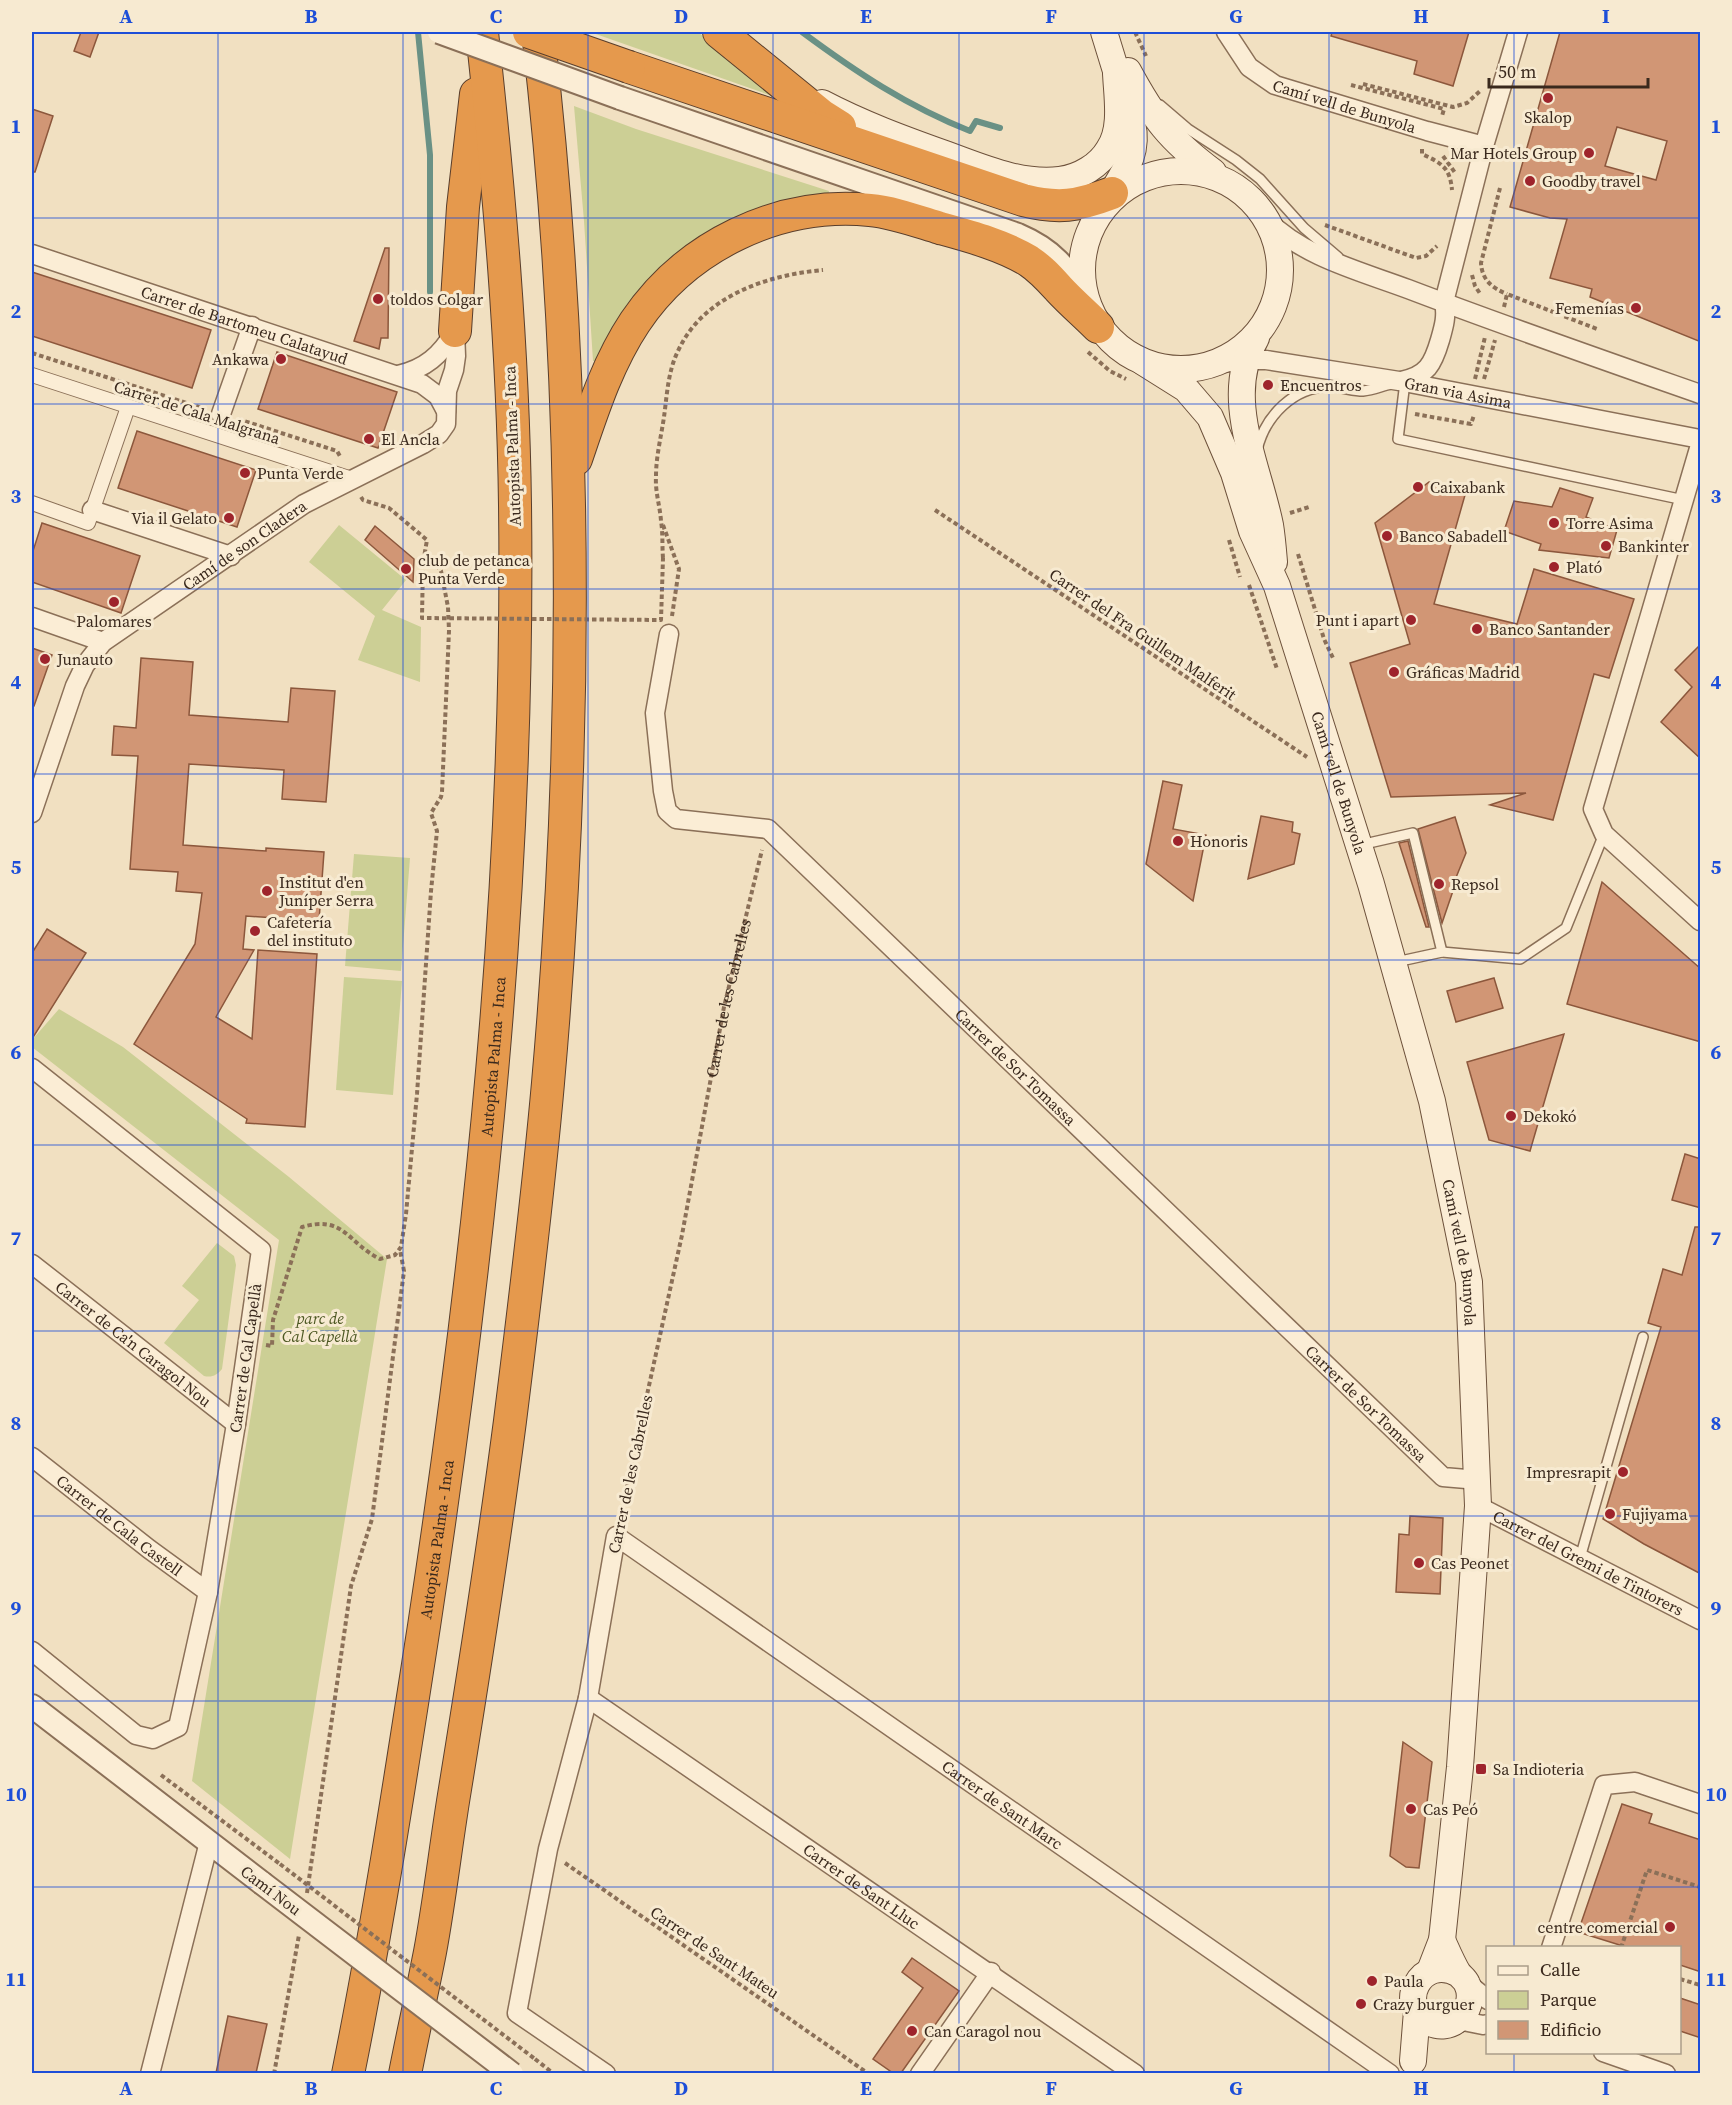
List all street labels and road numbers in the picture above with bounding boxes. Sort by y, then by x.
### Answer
street label: Camí vell de Bunyola [1270,74,1420,138]
street label: Carrer de Bartomeu Calatayud [138,280,351,370]
street label: Autopista Palma - Inca [498,365,526,527]
street label: Gran via Asima [1403,371,1514,414]
street label: Carrer de Cala Malgrana [111,375,284,450]
street label: Camí de son Cladera [178,494,312,595]
street label: Carrer del Fra Guillem Malferit [1045,563,1242,705]
street label: Camí vell de Bunyola [1306,708,1372,858]
street label: Carrer de les Cabrelles [700,917,756,1079]
street label: Autopista Palma - Inca [475,975,511,1138]
street label: Carrer de Sor Tomassa [950,1003,1082,1131]
street label: Camí vell de Bunyola [1437,1177,1482,1327]
street label: Carrer de Ca'n Caragol Nou [51,1276,216,1412]
street label: Carrer de Cal Capellà [224,1281,266,1434]
street label: Carrer de Sor Tomassa [1301,1340,1432,1467]
street label: Carrer de les Cabrelles [602,1393,658,1555]
street label: Autopista Palma - Inca [414,1458,459,1620]
street label: Carrer de Cala Castell [52,1469,187,1581]
street label: Carrer del Gremi de Tintorers [1489,1505,1687,1621]
street label: Carrer de Sant Marc [938,1755,1067,1854]
street label: Carrer de Sant Lluc [799,1838,925,1934]
street label: Camí Nou [236,1860,306,1920]
street label: Carrer de Sant Mateu [646,1901,784,2003]

